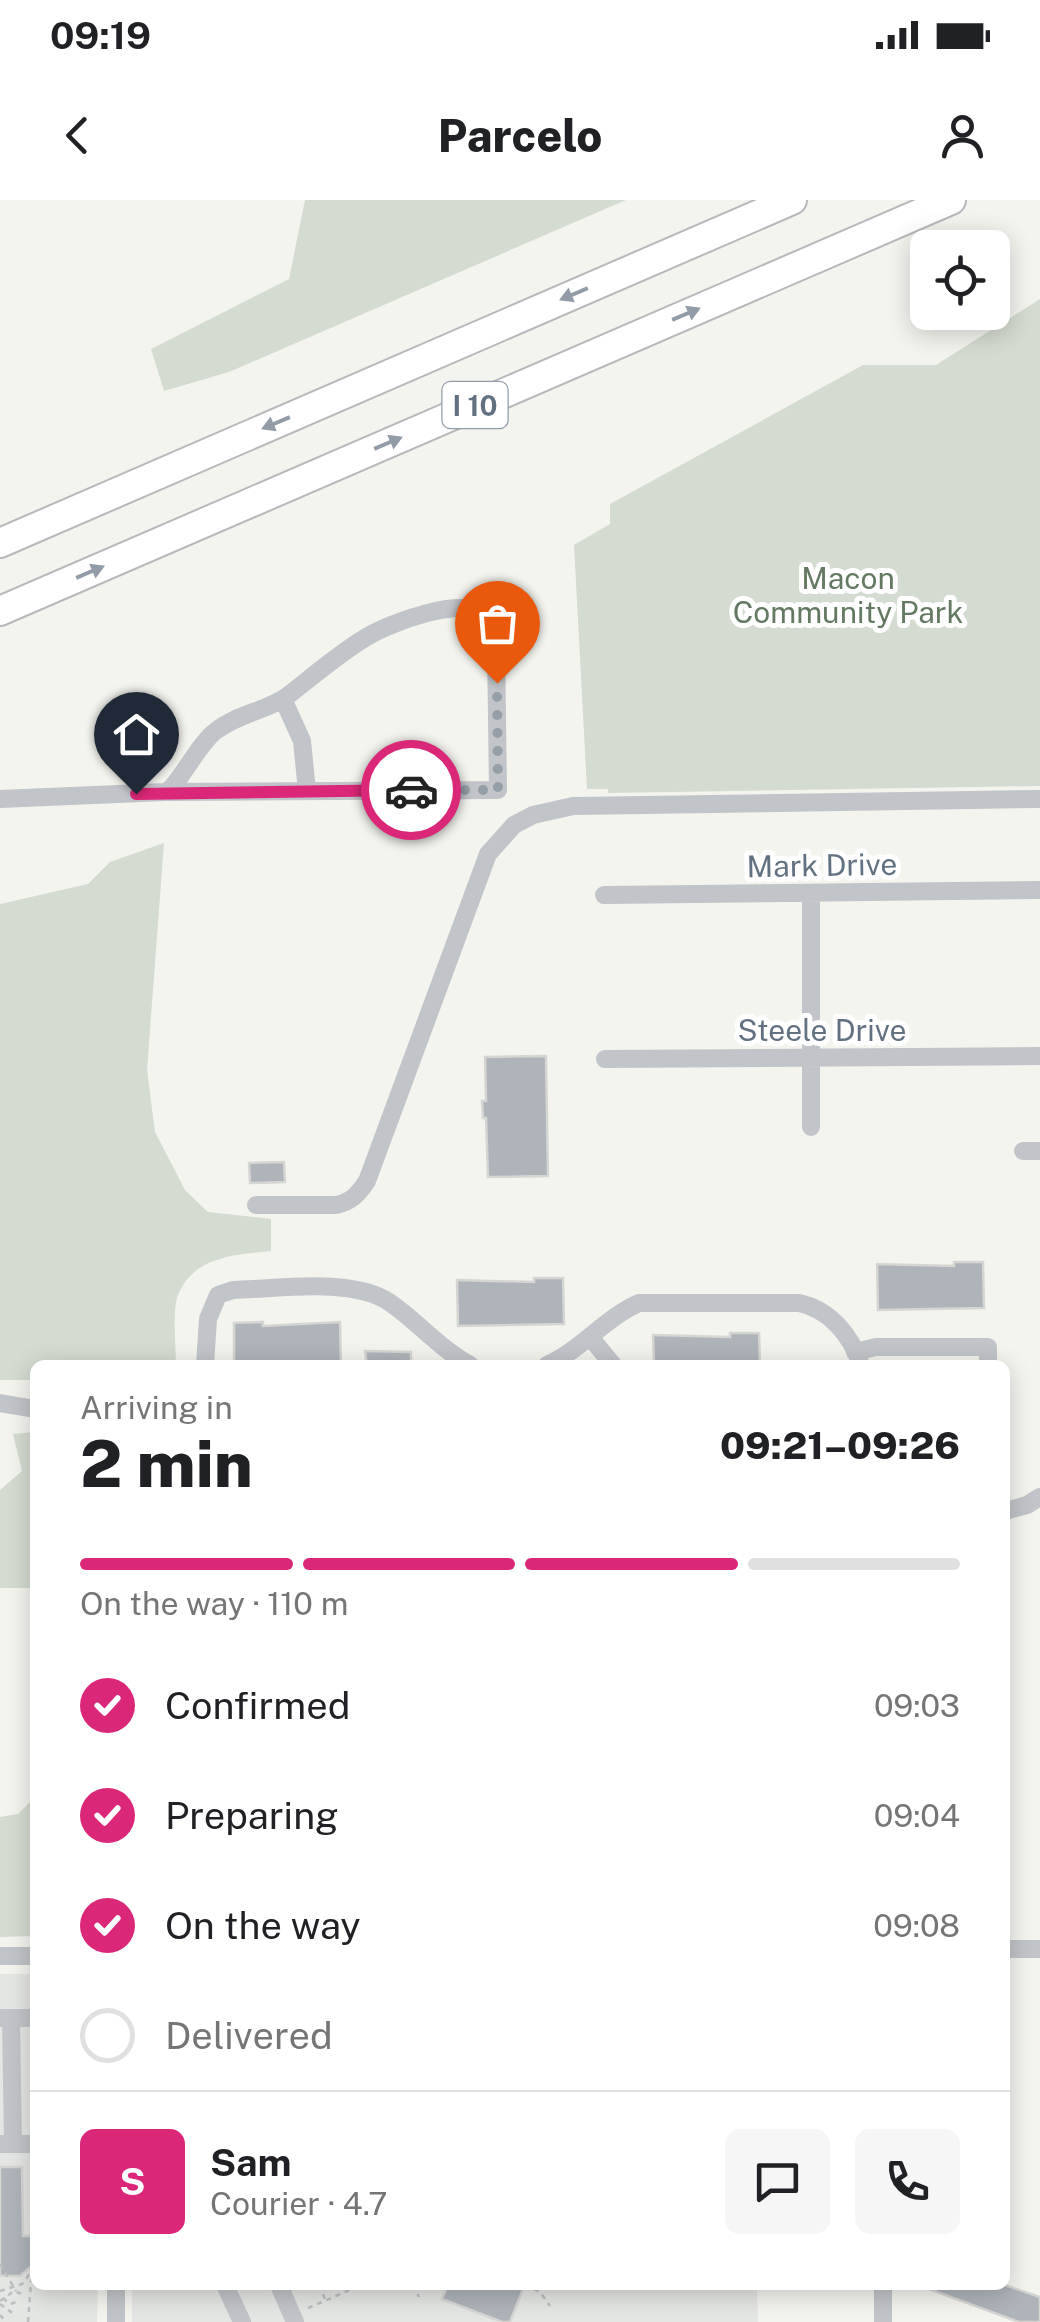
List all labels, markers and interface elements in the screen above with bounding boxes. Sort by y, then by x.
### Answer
text: 09:19 [50,13,151,58]
icon: back [50,108,105,163]
icon: person [935,108,990,163]
text: Parcelo [438,109,602,162]
map controls [910,230,1010,330]
button: locate [910,230,1010,330]
one-way arrow [559,286,589,302]
one-way arrow [671,306,701,322]
road number: I 10 [442,382,508,428]
one-way arrow [261,415,291,431]
one-way arrow [373,435,403,451]
park label: Macon Community Park [733,560,963,630]
one-way arrow [75,564,104,580]
pin [455,581,540,684]
icon: bag [470,596,525,651]
pin [94,692,179,795]
icon: home [109,707,164,762]
courier [361,740,461,840]
icon: car [384,763,439,818]
street label: Mark Drive [746,846,898,884]
street label: Steele Drive [738,1012,906,1048]
text: Arriving in [80,1389,233,1426]
text: 09:21–09:26 [720,1423,960,1468]
text: 2 min [80,1425,253,1502]
text: On the way · 110 m [80,1585,348,1622]
icon: check [80,1678,135,1733]
text: Confirmed [165,1683,350,1728]
text: 09:03 [874,1687,960,1724]
icon: check [80,1788,135,1843]
text: Preparing [165,1793,339,1838]
text: 09:04 [874,1797,960,1834]
icon: check [80,1898,135,1953]
text: On the way [165,1903,361,1948]
text: 09:08 [873,1907,960,1944]
text: Delivered [165,2013,333,2058]
button: chat [725,2129,830,2234]
button: phone [855,2129,960,2234]
text: Sam [210,2140,292,2185]
text: S [119,2159,146,2204]
text: Courier · 4.7 [210,2185,387,2222]

